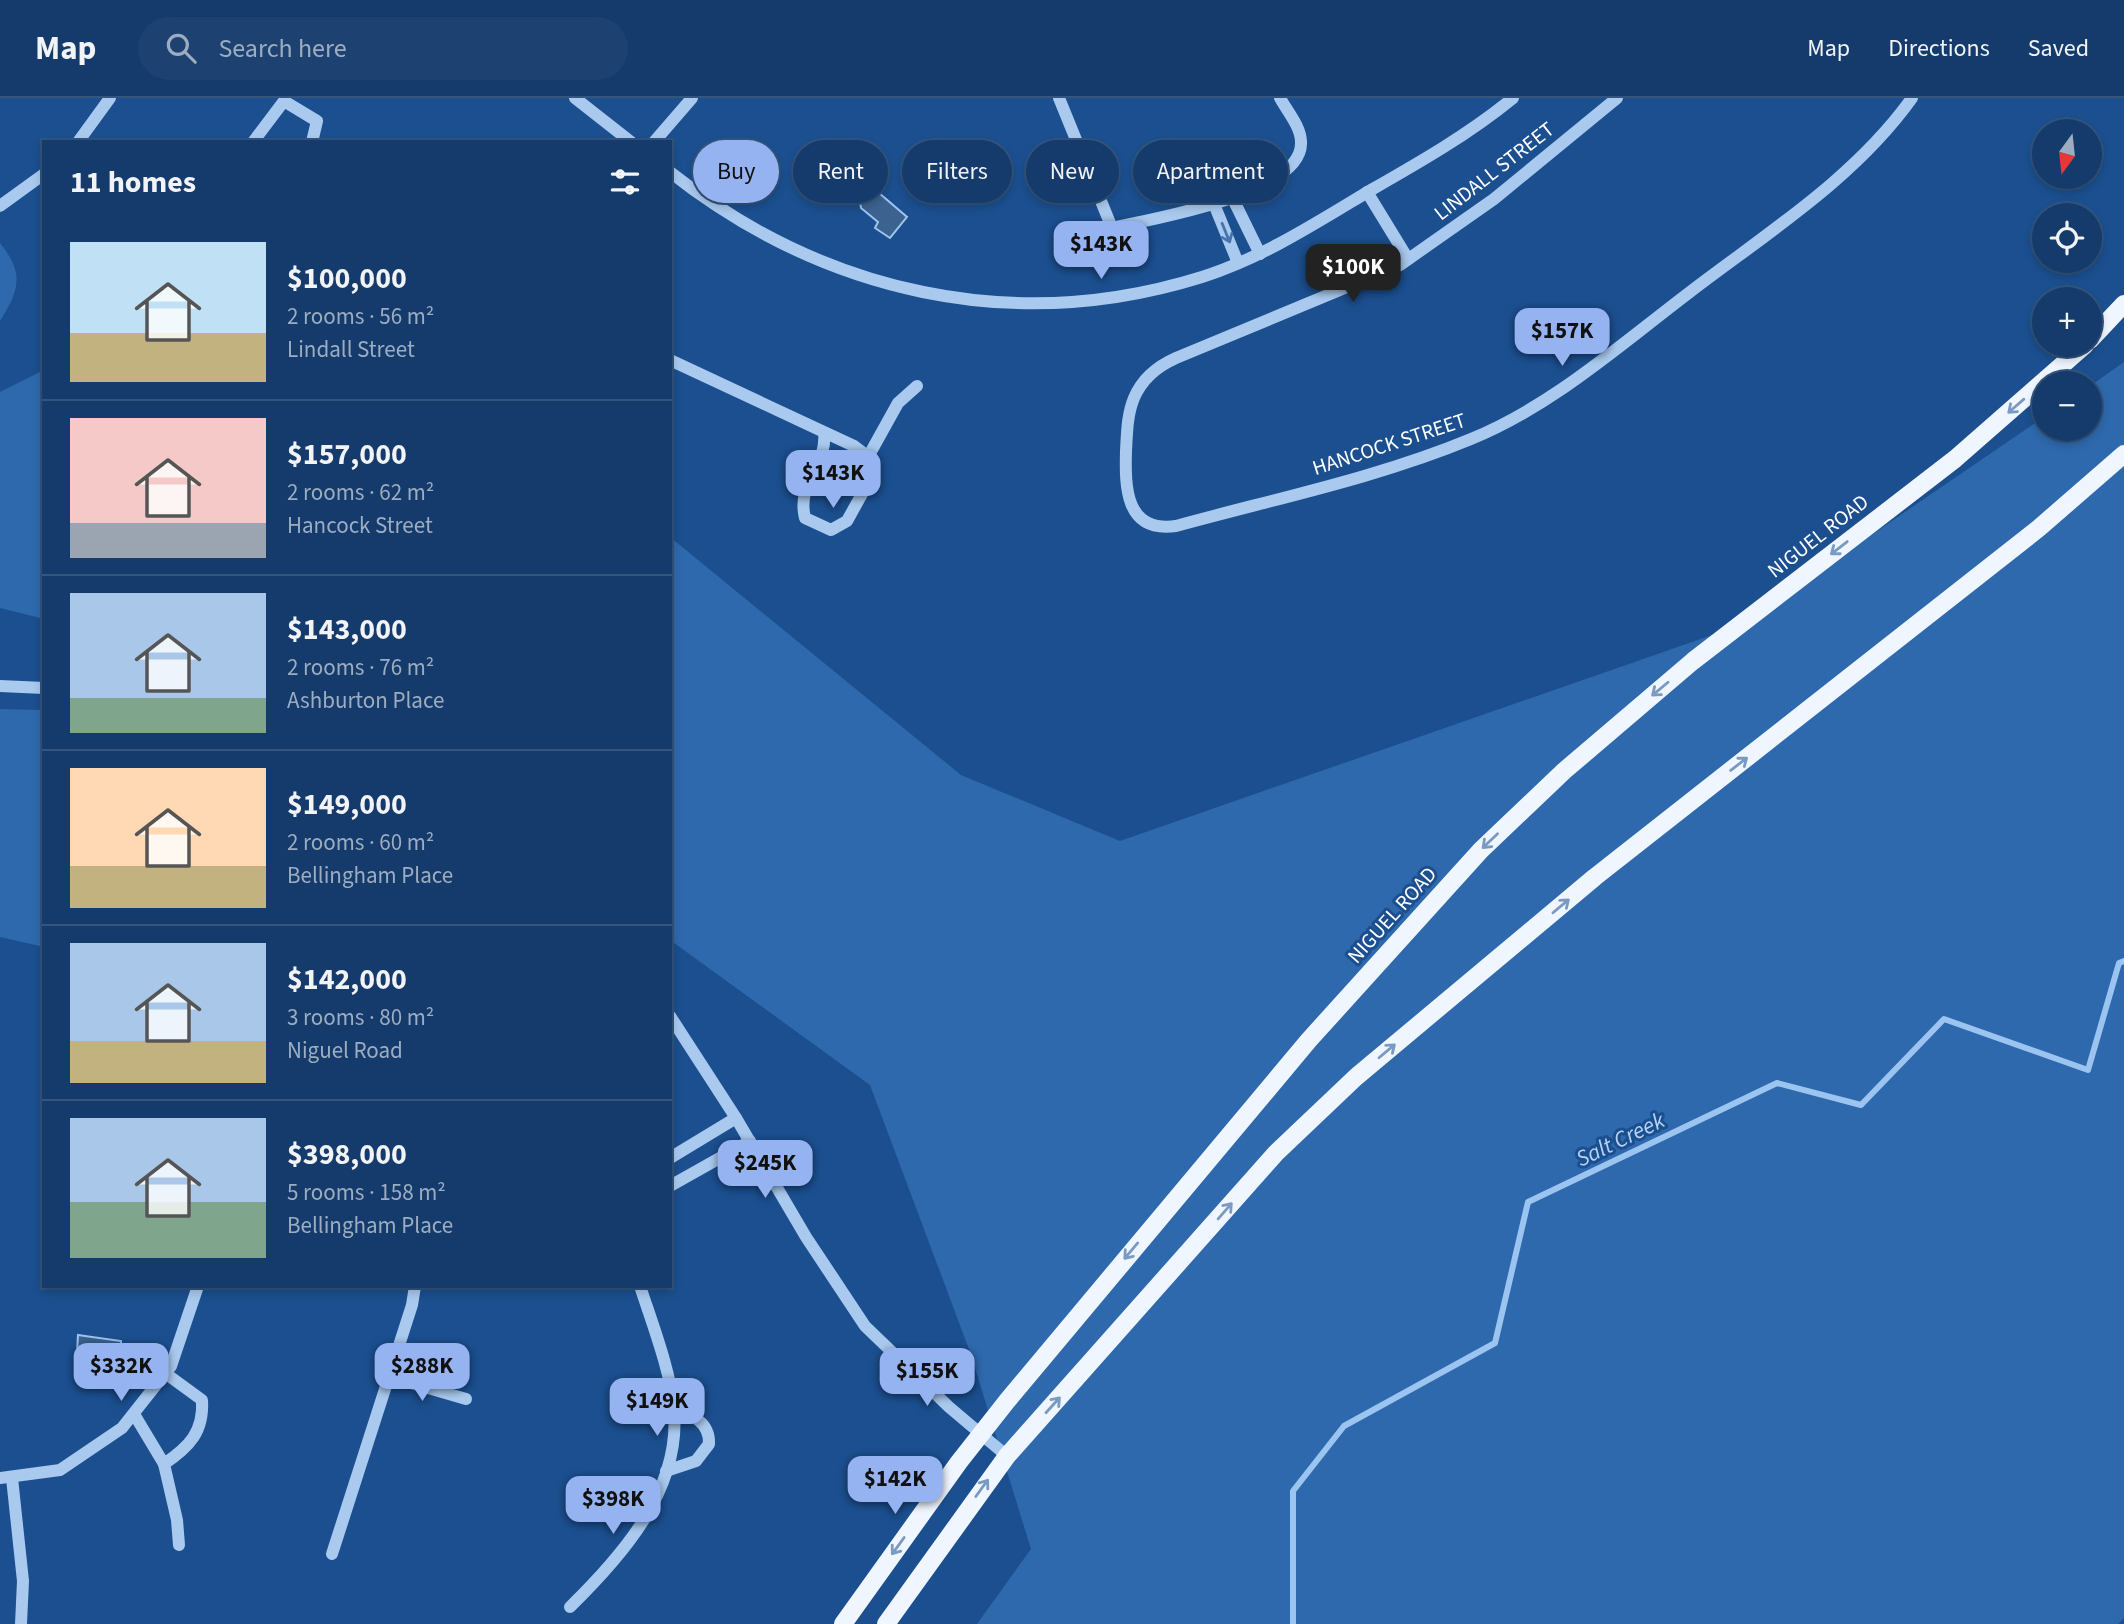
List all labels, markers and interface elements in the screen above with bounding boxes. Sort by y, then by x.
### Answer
search box [138,17,628,80]
text: Map [35,25,96,72]
icon: search [162,29,200,67]
text: Search here [218,30,347,67]
text: Map [1807,31,1850,66]
text: Directions [1888,31,1990,66]
text: Saved [2028,31,2089,66]
street label: LINDALL STREET [1427,114,1561,228]
north arrow [2032,119,2102,189]
map controls [2032,119,2102,441]
chip: Buy [693,140,779,203]
chip: Rent [793,140,888,203]
chip: Filters [902,140,1012,203]
chip: New [1026,140,1119,203]
chip: Apartment [1133,140,1288,203]
text: 11 homes [70,161,196,204]
icon: filters [606,163,644,201]
button: locate [2032,203,2102,273]
pin: $143K [1052,222,1150,281]
one-way arrow [1220,222,1233,244]
text: $143K [1070,227,1132,260]
pin: $100K [1304,244,1402,304]
text: $100K [1322,250,1384,283]
text: $100,000 [287,257,407,300]
icon: home [126,270,210,354]
button: + [2032,287,2102,357]
text: 2 rooms · 56 m² [287,300,434,333]
pin: $157K [1513,308,1611,368]
text: $157K [1531,314,1593,347]
text: Lindall Street [287,333,415,366]
button: − [2032,371,2102,441]
one-way arrow [2007,398,2025,414]
street label: HANCOCK STREET [1308,405,1470,483]
text: $157,000 [287,433,407,476]
icon: home [126,446,210,530]
pin: $143K [784,450,882,510]
text: $143K [802,456,864,489]
text: 2 rooms · 62 m² [287,476,434,509]
street label: NIGUEL ROAD [1761,487,1875,585]
text: Hancock Street [287,509,433,542]
one-way arrow [1830,541,1848,556]
text: $143,000 [287,608,407,651]
icon: home [126,621,210,705]
text: 2 rooms · 76 m² [287,651,434,684]
one-way arrow [1651,681,1669,697]
text: Ashburton Place [287,684,444,717]
one-way arrow [1730,756,1748,771]
text: $149,000 [287,783,407,826]
icon: home [126,796,210,880]
text: 2 rooms · 60 m² [287,826,434,859]
one-way arrow [1482,832,1499,849]
text: Bellingham Place [287,859,453,892]
street label: NIGUEL ROAD [1340,860,1444,970]
one-way arrow [1552,898,1570,913]
text: $142,000 [287,958,407,1001]
icon: home [126,971,210,1055]
text: 3 rooms · 80 m² [287,1001,434,1034]
text: Niguel Road [287,1034,403,1067]
one-way arrow [1377,1043,1395,1059]
water label: Salt Creek [1570,1103,1671,1175]
text: $398,000 [287,1133,407,1176]
pin: $245K [716,1140,814,1200]
icon: home [126,1146,210,1230]
text: $245K [734,1146,796,1179]
text: 5 rooms · 158 m² [287,1176,446,1209]
one-way arrow [1217,1202,1233,1220]
text: Bellingham Place [287,1209,453,1242]
one-way arrow [1123,1242,1139,1260]
pin: $332K [72,1344,170,1403]
pin: $288K [373,1344,471,1403]
pin: $155K [878,1348,976,1408]
text: $332K [90,1349,152,1382]
text: $288K [391,1349,453,1382]
text: $155K [896,1354,958,1387]
pin: $149K [608,1378,706,1438]
text: $149K [626,1384,688,1417]
one-way arrow [1045,1396,1061,1414]
pin: $142K [846,1456,944,1516]
text: $142K [864,1462,926,1495]
pin: $398K [564,1476,662,1536]
one-way arrow [974,1479,989,1498]
text: $398K [582,1482,644,1515]
one-way arrow [891,1536,905,1555]

